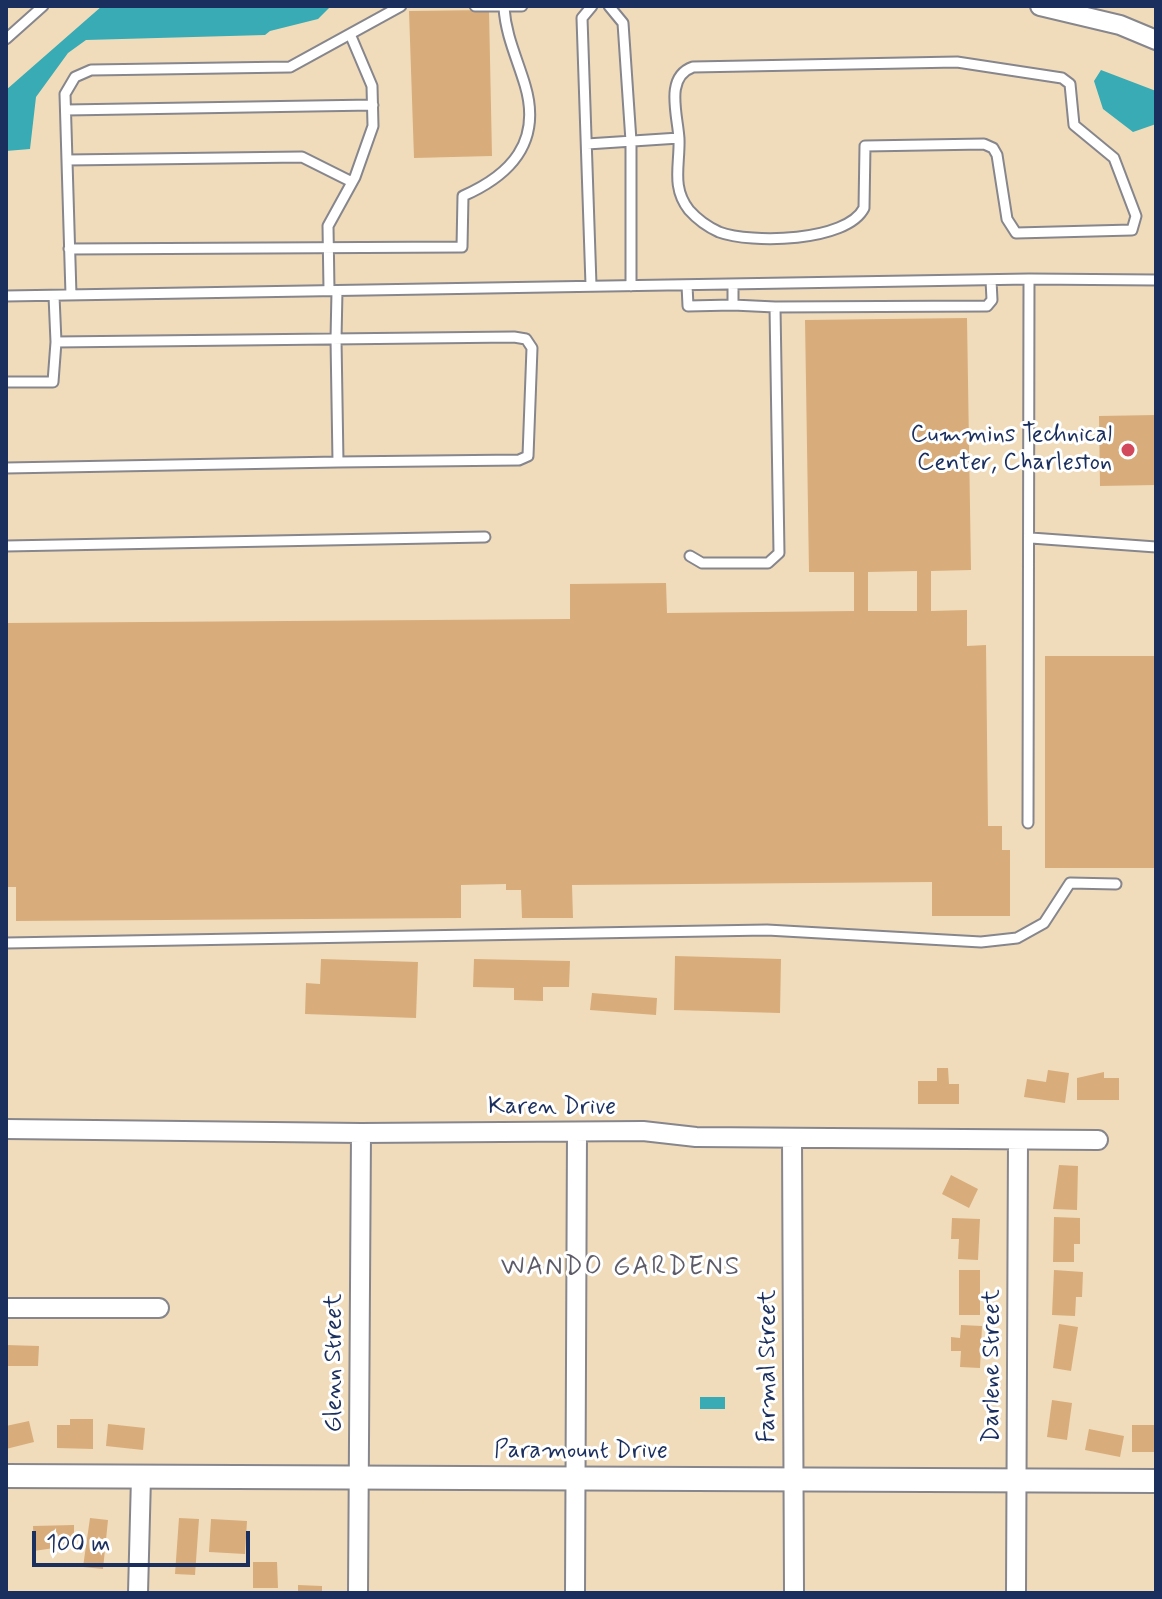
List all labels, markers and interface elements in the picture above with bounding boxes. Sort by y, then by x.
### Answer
place label: Cummins Technical Center, Charleston [911,422,1112,478]
marker: Cummins Technical Center, Charleston [1119,441,1137,459]
street label: Karen Drive [488,1094,616,1122]
district label: WANDO GARDENS [499,1253,743,1285]
street label: Darlene Street [979,1289,1007,1443]
street label: Farmal Street [755,1290,783,1442]
street label: Glenn Street [321,1294,349,1432]
street label: Paramount Drive [494,1438,668,1466]
scale bar [36,1515,254,1565]
text: 100 m [46,1529,110,1560]

